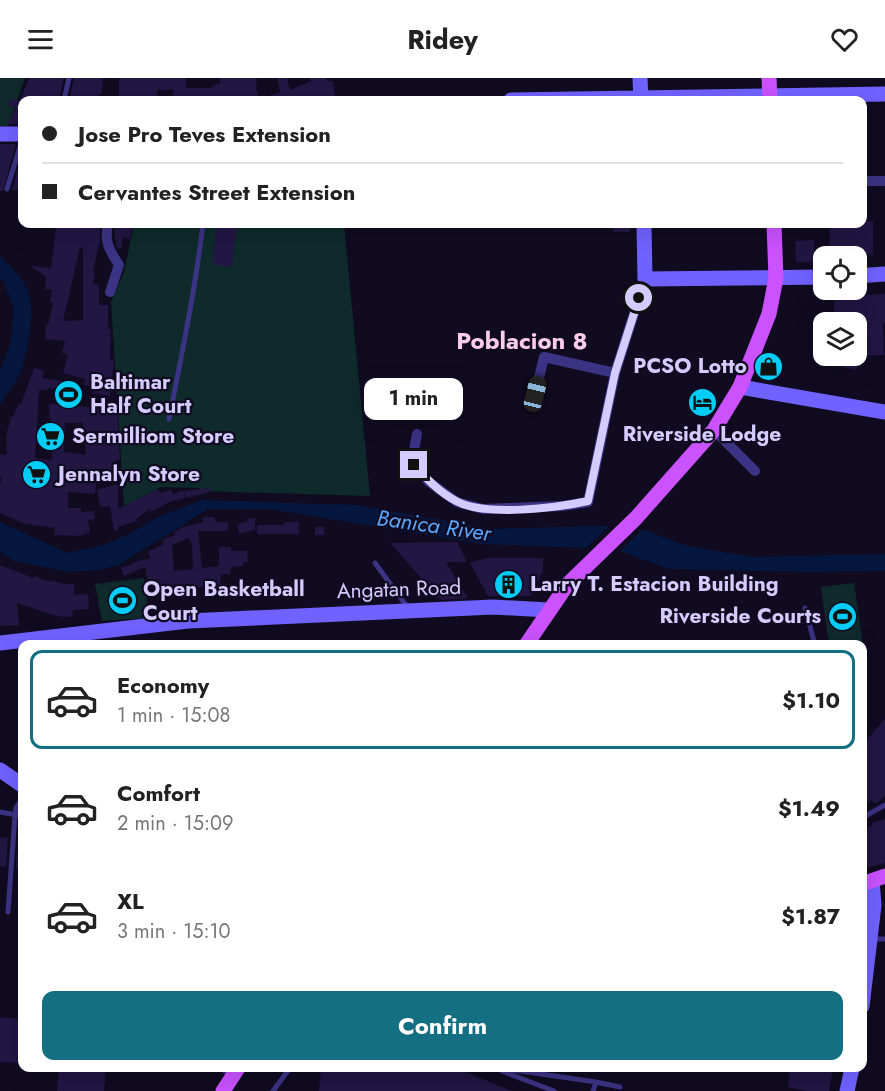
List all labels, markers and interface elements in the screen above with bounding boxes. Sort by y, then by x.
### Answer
text: Ridey [407,20,478,59]
icon: menu [24,23,57,56]
icon: heart [828,23,861,56]
text: Jose Pro Teves Extension [78,118,331,150]
text: Cervantes Street Extension [78,176,355,208]
map controls [813,246,867,366]
button: locate [813,246,867,300]
route start [625,284,652,311]
button: layers [813,312,867,366]
district label: Poblacion 8 [456,323,588,358]
shop icon: PCSO Lotto [752,350,784,382]
place label: PCSO Lotto [633,351,747,381]
place label: Baltimar Half Court [90,367,192,421]
car [522,374,548,414]
sports icon: Baltimar Half Court [53,378,85,410]
callout: 1 min [364,378,464,420]
text: 1 min [389,384,438,413]
hotel icon: Riverside Lodge [686,387,718,419]
place label: Riverside Lodge [623,419,781,449]
supermarket icon: Sermilliom Store [35,420,67,452]
place label: Sermilliom Store [72,421,234,451]
route end [400,451,427,478]
supermarket icon: Jennalyn Store [21,458,53,490]
place label: Jennalyn Store [54,459,200,489]
water label: Banica River [375,501,495,549]
building icon: Larry T. Estacion Building [493,568,525,600]
place label: Larry T. Estacion Building [530,569,779,599]
street label: Angatan Road [336,572,462,606]
place label: Open Basketball Court [143,574,305,628]
sports icon: Open Basketball Court [106,585,138,617]
sports icon: Riverside Courts [826,600,858,632]
place label: Riverside Courts [659,601,821,631]
text: Economy [117,669,209,701]
icon: car [45,673,99,727]
text: $1.10 [782,684,840,716]
text: 1 min · 15:08 [117,701,231,730]
text: Comfort [117,777,200,809]
icon: car [45,781,99,835]
text: $1.49 [778,792,840,824]
text: 2 min · 15:09 [117,809,233,838]
text: XL [117,885,144,917]
icon: car [45,889,99,943]
text: $1.87 [781,900,840,932]
text: 3 min · 15:10 [117,917,231,946]
button: Confirm [42,991,843,1060]

